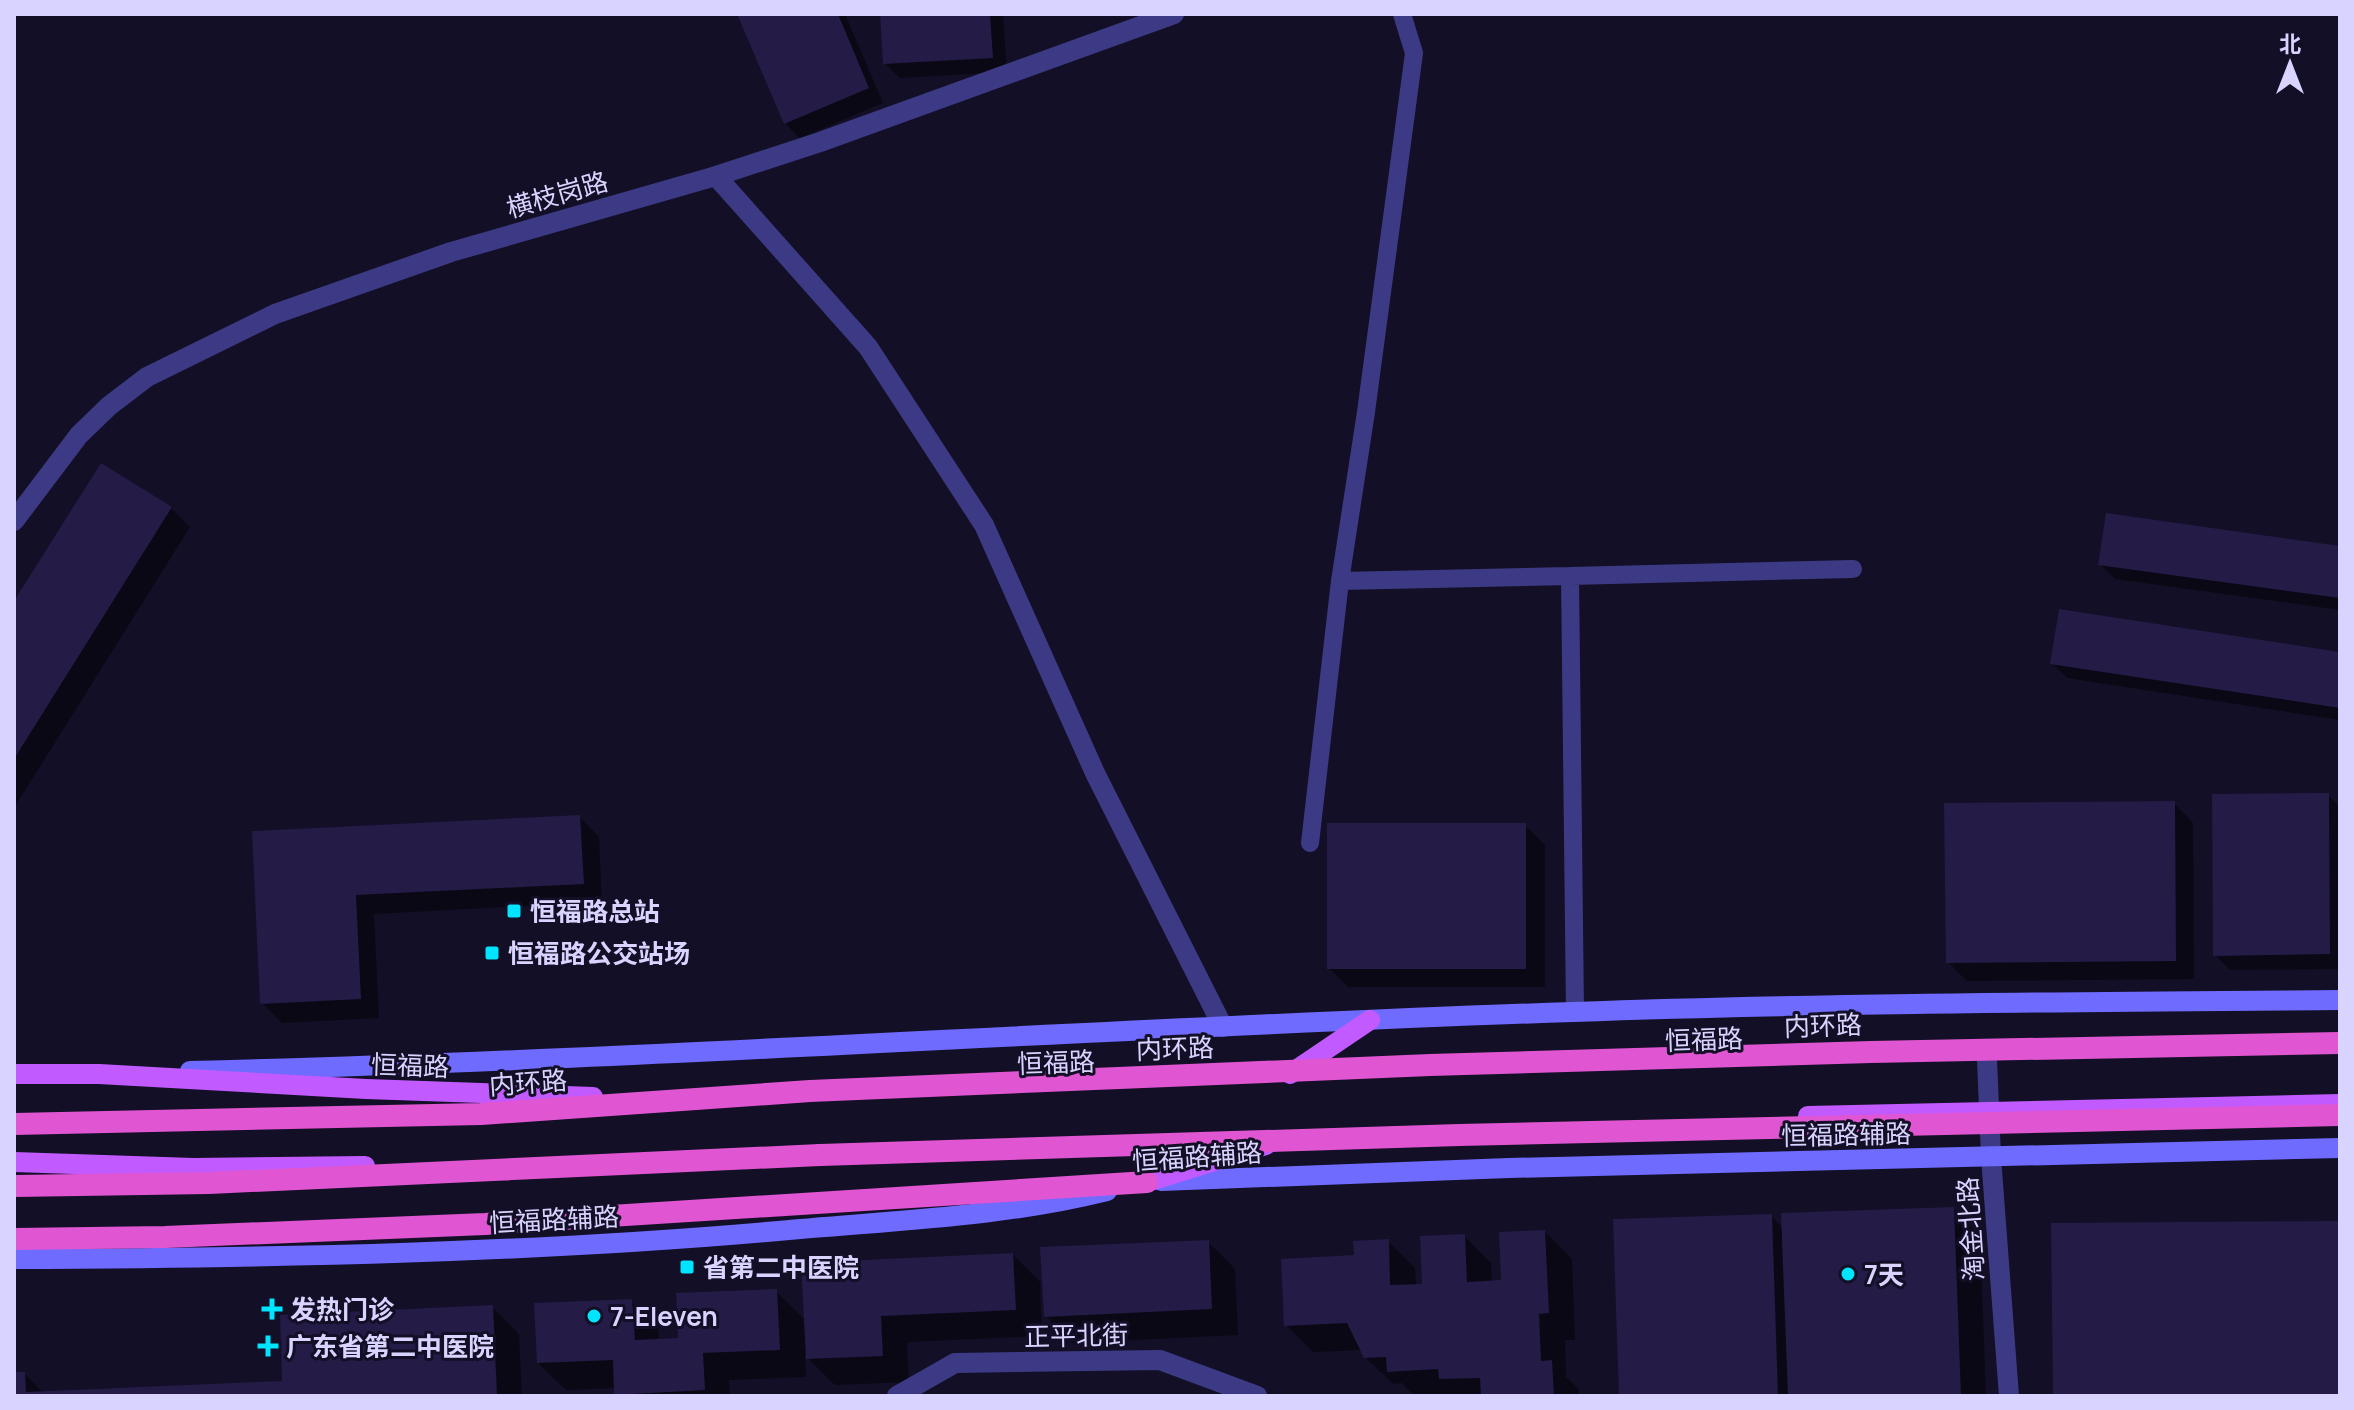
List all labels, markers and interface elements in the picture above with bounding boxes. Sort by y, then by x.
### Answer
north arrow [2250,24,2330,104]
text: 北 [2279,29,2301,59]
street label: 横枝岗路 [502,162,612,226]
place label: 恒福路总站 [530,893,660,929]
marker: 恒福路总站 [505,902,523,920]
place label: 恒福路公交站场 [508,935,690,971]
marker: 恒福路公交站场 [483,944,501,962]
street label: 内环路 [1783,1006,1863,1044]
street label: 恒福路 [1664,1020,1744,1058]
street label: 内环路 [1135,1029,1215,1067]
street label: 恒福路 [1016,1043,1096,1081]
street label: 恒福路 [370,1046,450,1084]
street label: 内环路 [488,1061,568,1103]
street label: 恒福路辅路 [1781,1115,1911,1153]
street label: 恒福路辅路 [1131,1134,1263,1178]
street label: 淘金北路 [1948,1176,1992,1282]
street label: 恒福路辅路 [488,1198,620,1240]
place label: 省第二中医院 [703,1249,859,1285]
place label: 7天 [1864,1256,1904,1292]
marker: 省第二中医院 [678,1258,696,1276]
marker: 7天 [1839,1265,1857,1283]
place label: 发热门诊 [290,1291,395,1327]
marker: 发热门诊 [261,1298,283,1320]
place label: 7-Eleven [610,1298,718,1334]
marker: 7-Eleven [585,1307,603,1325]
street label: 正平北街 [1024,1316,1128,1354]
place label: 广东省第二中医院 [286,1328,494,1364]
marker: 广东省第二中医院 [257,1335,279,1357]

